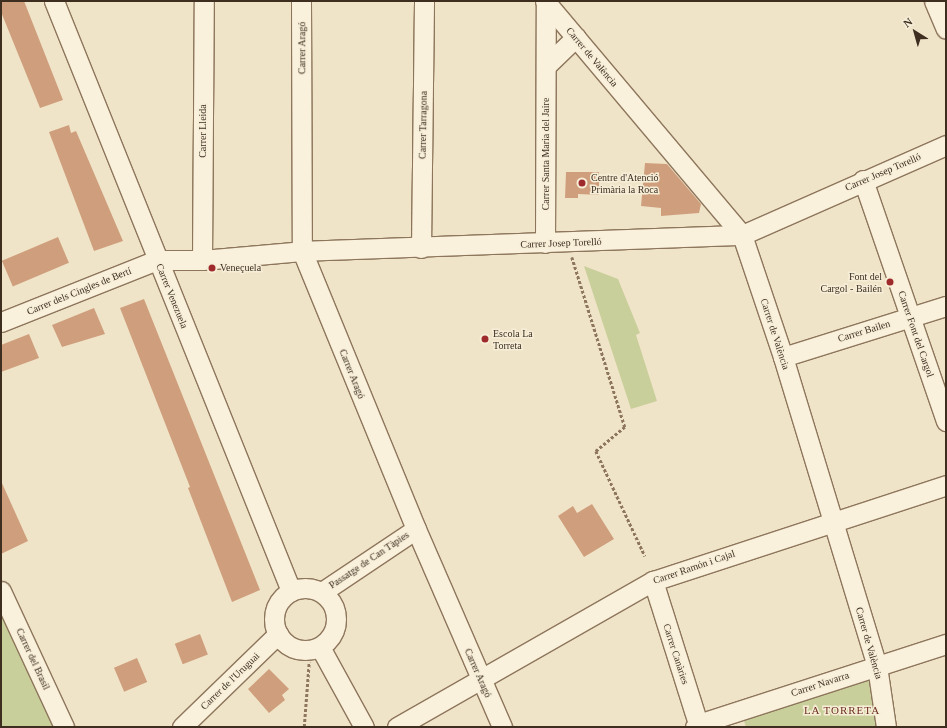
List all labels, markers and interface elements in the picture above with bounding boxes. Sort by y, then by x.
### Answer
north arrow [895,12,935,52]
text: N [901,15,915,30]
street label: Carrer Aragó [296,21,308,75]
street label: Carrer de València [563,25,621,89]
street label: Carrer Tarragona [416,91,430,159]
street label: Carrer Santa Maria del Jaire [540,98,552,210]
street label: Carrer Lleida [197,104,209,158]
street label: Carrer Josep Torelló [843,151,923,193]
place label: Centre d'Atenció Primària la Roca [591,171,659,194]
marker: Centre d'Atenció Primària la Roca [576,177,588,189]
street label: Carrer Josep Torelló [520,236,602,250]
street label: Carrer Venezuela [153,262,191,330]
place label: Veneçuela [220,262,261,274]
marker: Veneçuela [207,263,217,273]
street label: Carrer dels Cingles de Bertí [25,265,133,317]
place label: Font del Cargol - Bailén [821,270,882,294]
marker: Font del Cargol - Bailén [885,277,895,287]
street label: Carrer Font del Cargol [896,289,936,379]
street label: Carrer de València [758,297,792,371]
street label: Carrer Bailen [836,317,892,345]
place label: Escola La Torreta [493,327,533,350]
marker: Escola La Torreta [480,334,490,344]
street label: Carrer Aragó [337,347,367,401]
street label: Passatge de Can Tàpies [327,529,411,591]
street label: Carrer Ramón i Cajal [651,547,737,587]
street label: Carrer de València [853,606,885,680]
street label: Carrer Canàries [661,622,691,686]
street label: Carrer del Brasil [13,626,53,692]
street label: Carrer Aragó [462,646,494,700]
street label: Carrer de l'Uruguai [198,650,262,712]
street label: Carrer Navarra [790,669,850,699]
district label: LA TORRETA [803,703,881,717]

